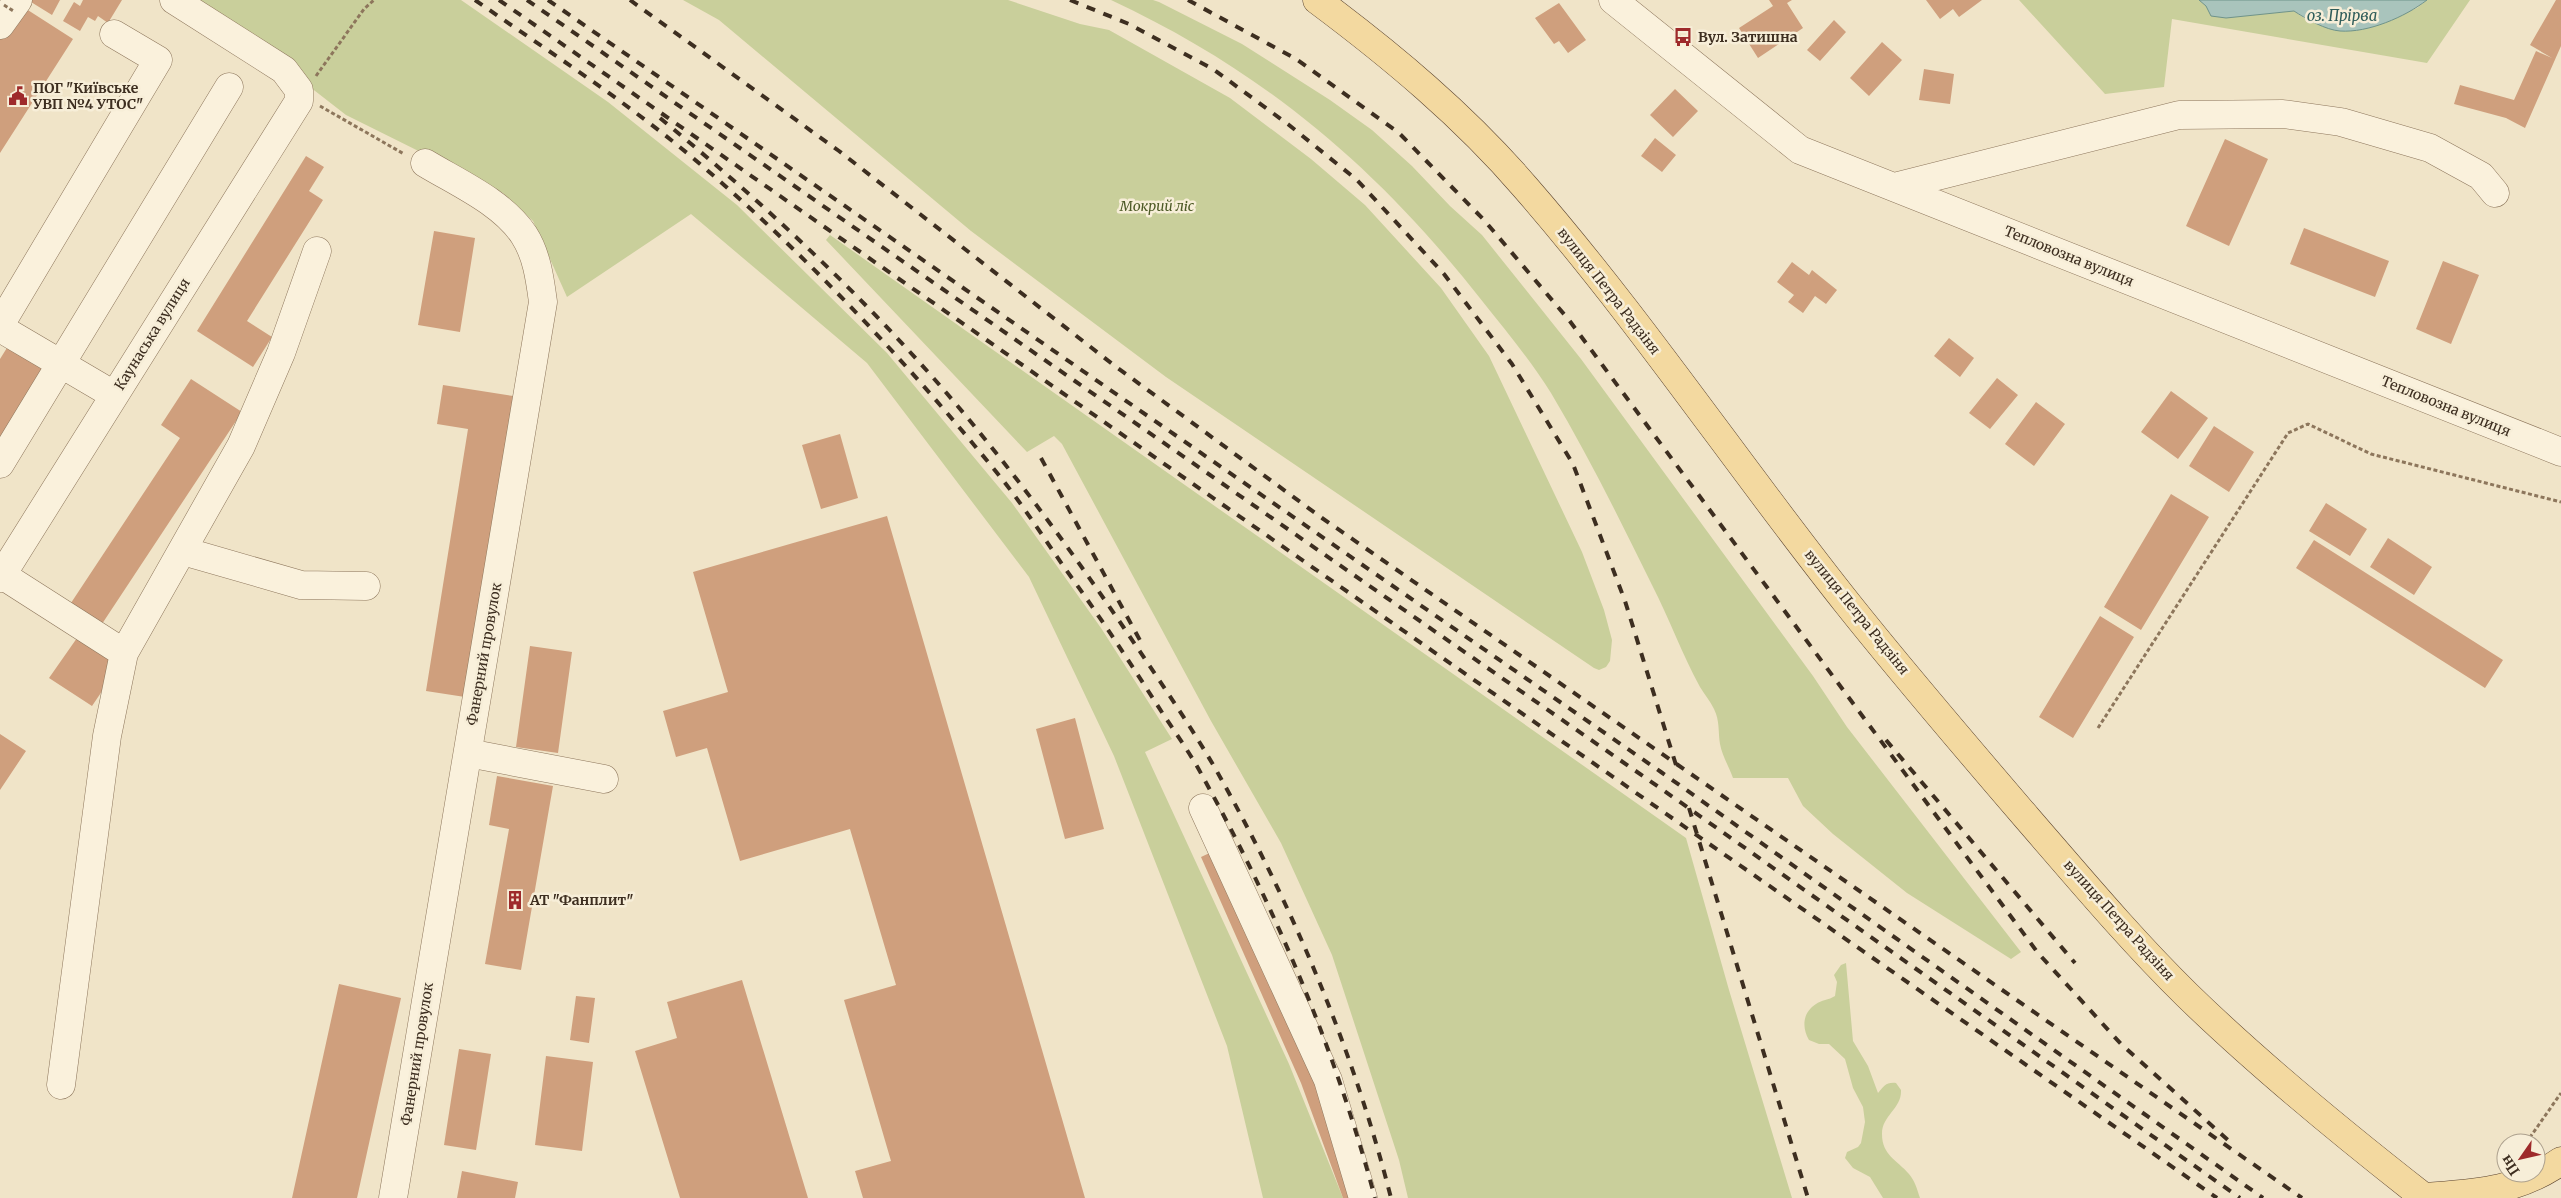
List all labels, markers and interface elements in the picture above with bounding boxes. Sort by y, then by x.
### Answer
water label: оз. Прірва [2307,6,2377,25]
bus stop icon: Вул. Затишна [1672,26,1694,48]
place label: Вул. Затишна [1698,28,1798,46]
place label: ПОГ "Київське УВП №4 УТОС" [32,79,143,113]
public building icon: ПОГ "Київське УВП №4 УТОС" [7,85,29,107]
park label: Мокрий ліс [1119,197,1195,215]
street label: Тепловозна вулиця [2002,222,2136,290]
street label: вулиця Петра Радзіня [1554,224,1664,358]
street label: Каунаська вулиця [110,275,194,393]
street label: Тепловозна вулиця [2379,372,2513,440]
street label: вулиця Петра Радзіня [1801,546,1913,678]
street label: Фанерний провулок [463,581,505,727]
street label: вулиця Петра Радзіня [2060,856,2178,984]
building icon: АТ "Фанплит" [504,889,526,911]
place label: АТ "Фанплит" [529,891,633,909]
street label: Фанерний провулок [397,981,437,1127]
north arrow [2496,1133,2546,1183]
text: Пн [2497,1151,2524,1179]

